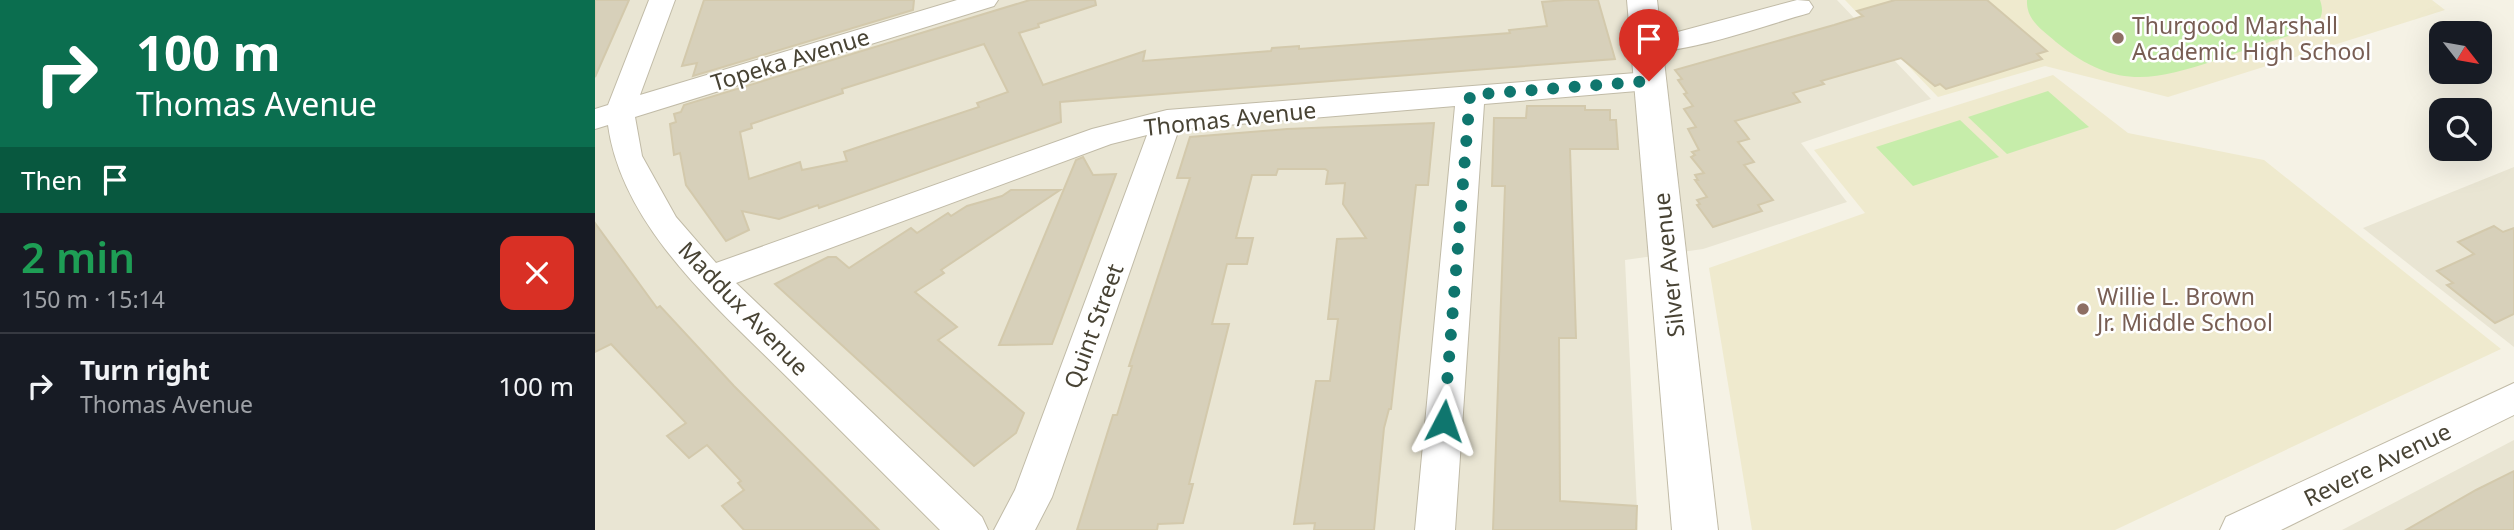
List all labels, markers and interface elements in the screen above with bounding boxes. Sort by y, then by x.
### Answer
pin [1619,9,1679,81]
place label: Thurgood Marshall Academic High School [2132,9,2371,67]
text: 100 m [136,19,281,85]
street label: Topeka Avenue [707,20,873,98]
icon: arrive [1630,20,1668,58]
north arrow [2429,21,2492,84]
map controls [2429,21,2492,161]
icon: right [21,28,112,119]
marker: Thurgood Marshall Academic High School [2110,30,2126,46]
text: Thomas Avenue [136,82,377,125]
street label: Thomas Avenue [1142,93,1318,143]
button: search [2429,98,2492,161]
icon: arrive [96,161,134,199]
text: Then [21,162,82,198]
street label: Silver Avenue [1644,191,1692,339]
text: 2 min [21,228,135,285]
street label: Maddux Avenue [672,234,816,382]
button: close [500,236,574,310]
street label: Quint Street [1056,259,1130,393]
place label: Willie L. Brown Jr. Middle School [2095,280,2273,338]
text: 150 m · 15:14 [21,283,165,315]
marker: Willie L. Brown Jr. Middle School [2075,301,2091,317]
text: Turn right [80,352,210,388]
icon: right [21,367,59,405]
text: 100 m [498,368,574,404]
position arrow [1407,384,1481,458]
text: Thomas Avenue [80,388,253,420]
street label: Revere Avenue [2298,415,2456,513]

